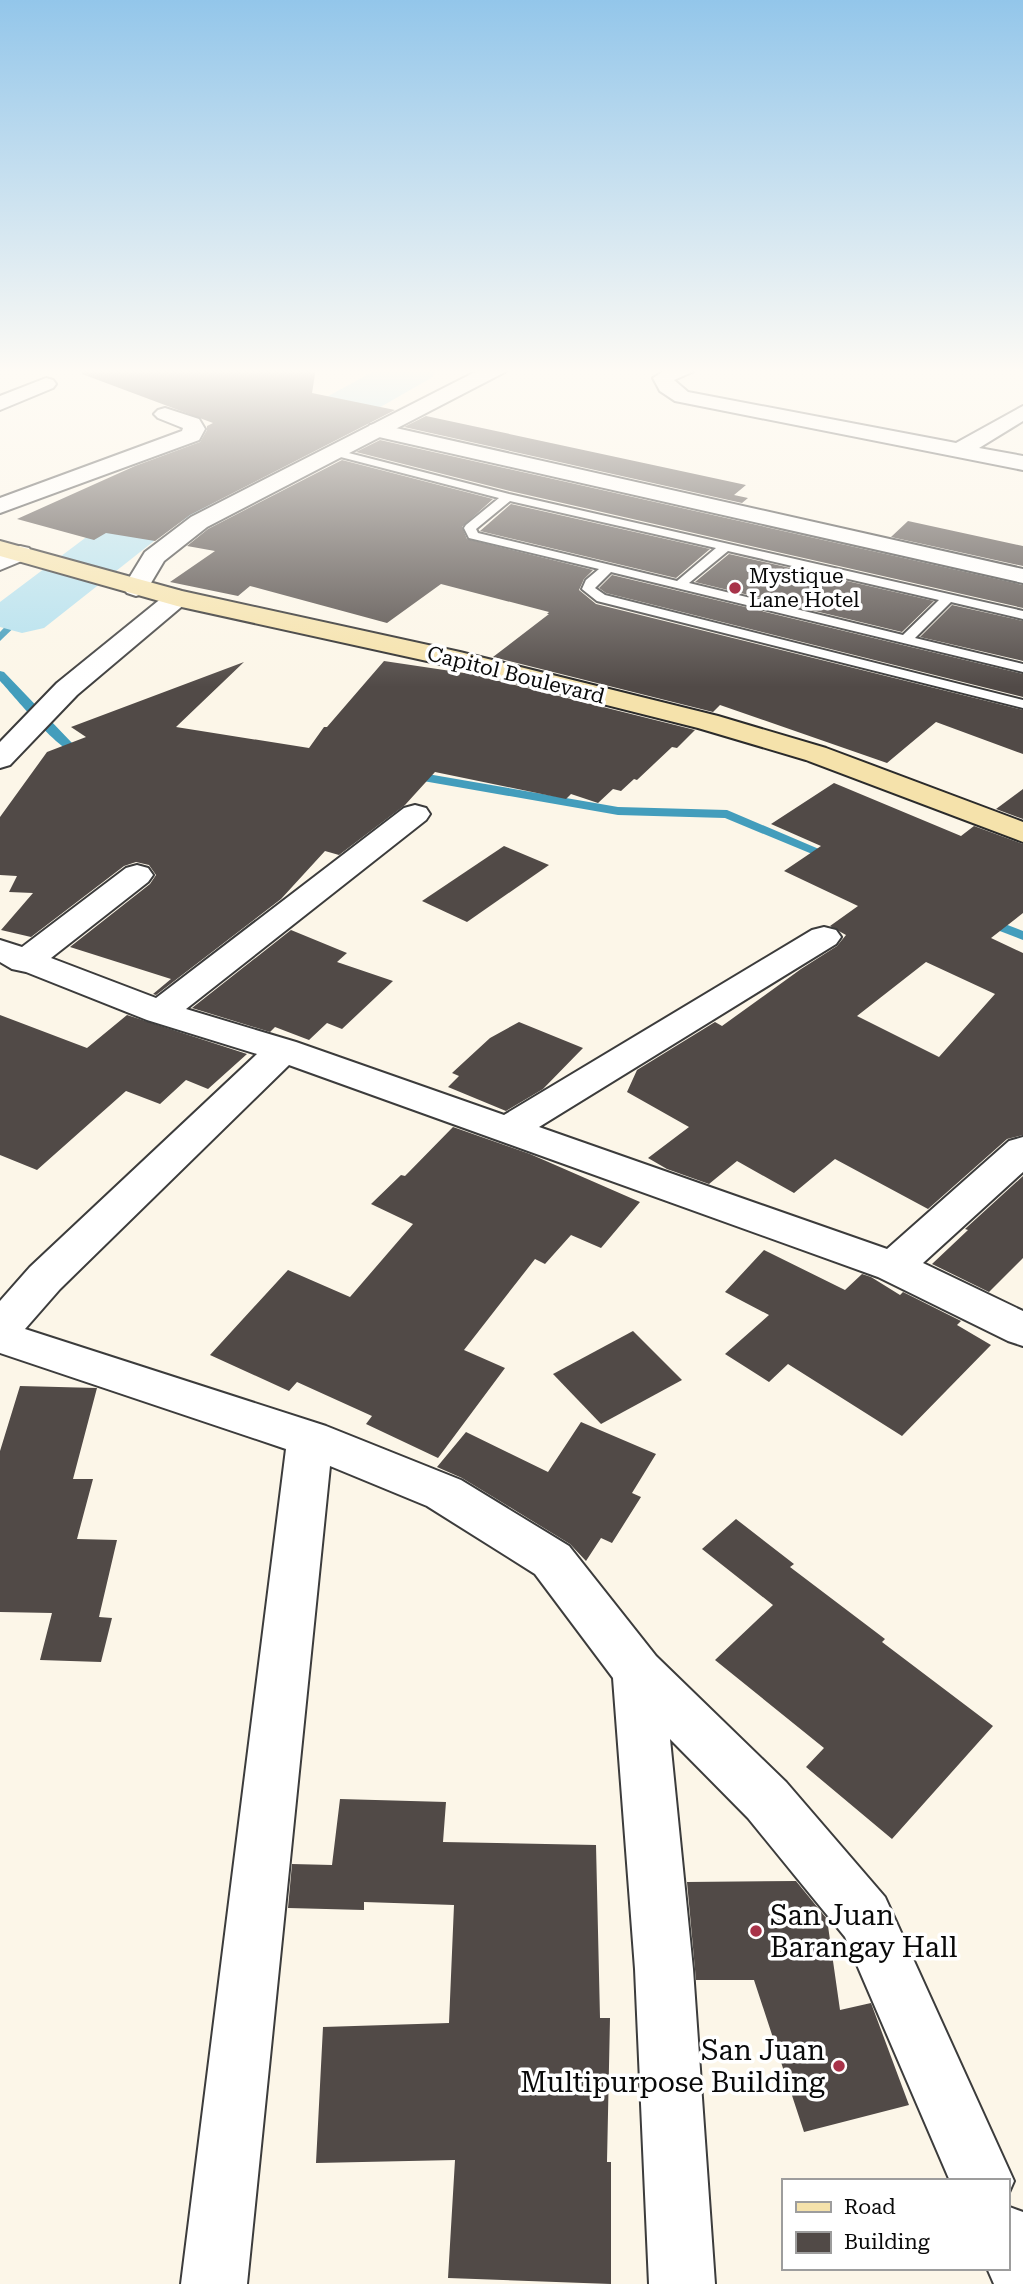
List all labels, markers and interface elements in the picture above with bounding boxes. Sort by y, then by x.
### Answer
place label: Mystique Lane Hotel [749,564,860,612]
marker: Mystique Lane Hotel [727,580,743,596]
street label: Capitol Boulevard [425,641,608,709]
place label: San Juan Barangay Hall [770,1899,958,1964]
marker: San Juan Barangay Hall [748,1923,764,1939]
place label: San Juan Multipurpose Building [520,2034,825,2099]
marker: San Juan Multipurpose Building [831,2058,847,2074]
legend [782,2179,1009,2270]
text: Road [844,2195,896,2219]
text: Building [844,2230,930,2254]

